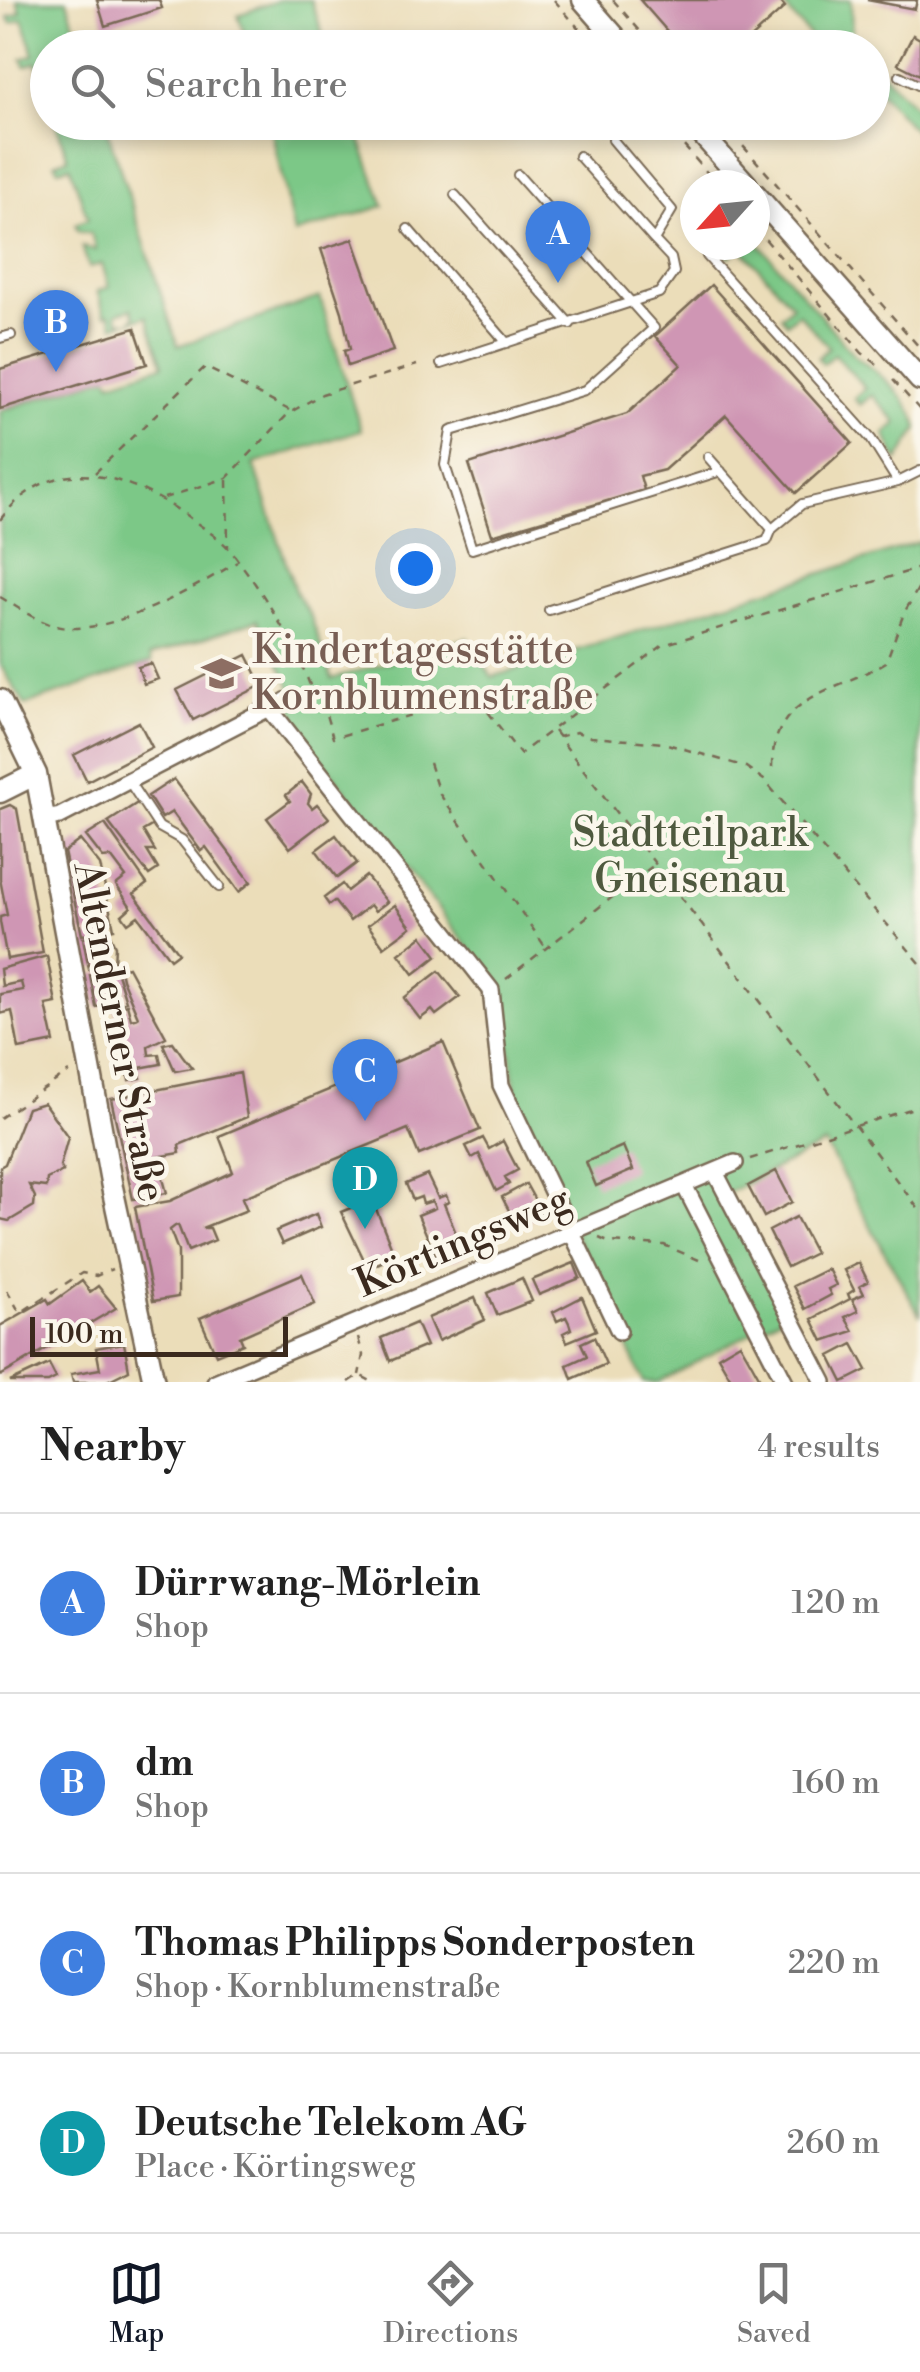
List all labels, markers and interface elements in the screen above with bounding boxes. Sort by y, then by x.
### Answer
search box [30,30,890,140]
icon: search [65,58,120,113]
text: Search here [145,62,348,109]
north arrow [680,170,770,260]
pin: A [526,200,590,283]
pin: B [23,290,88,372]
your location [390,543,441,594]
place label: Kindertagesstätte Kornblumenstraße [252,626,594,722]
school or university icon: Kindertagesstätte Kornblumenstraße [201,653,243,695]
park label: Stadtteilpark Gneisenau [573,809,810,905]
street label: Altenderner Straße [61,857,176,1206]
pin: C [332,1038,398,1121]
pin: D [332,1146,398,1229]
street label: Körtingsweg [348,1174,578,1311]
scale bar [30,1312,288,1356]
text: 100 m [45,1317,124,1352]
text: Nearby [40,1421,185,1474]
text: 4 results [758,1427,880,1467]
text: Dürrwang-Mörlein [135,1560,480,1607]
text: A [61,1583,84,1623]
text: 120 m [791,1583,880,1623]
text: Shop [135,1607,209,1647]
text: dm [135,1740,194,1787]
text: B [60,1763,85,1803]
text: 160 m [792,1763,880,1803]
text: Shop [135,1787,209,1827]
text: Thomas Philipps Sonderposten [135,1920,695,1967]
text: C [61,1943,84,1983]
text: 220 m [788,1943,880,1983]
text: Shop · Kornblumenstraße [135,1967,501,2007]
text: Deutsche Telekom AG [135,2100,527,2147]
text: D [60,2123,85,2163]
text: 260 m [787,2123,880,2163]
text: Place · Körtingsweg [135,2147,416,2187]
tab: Map [109,2256,164,2351]
tab: Directions [383,2256,518,2351]
tab: Saved [737,2256,811,2351]

